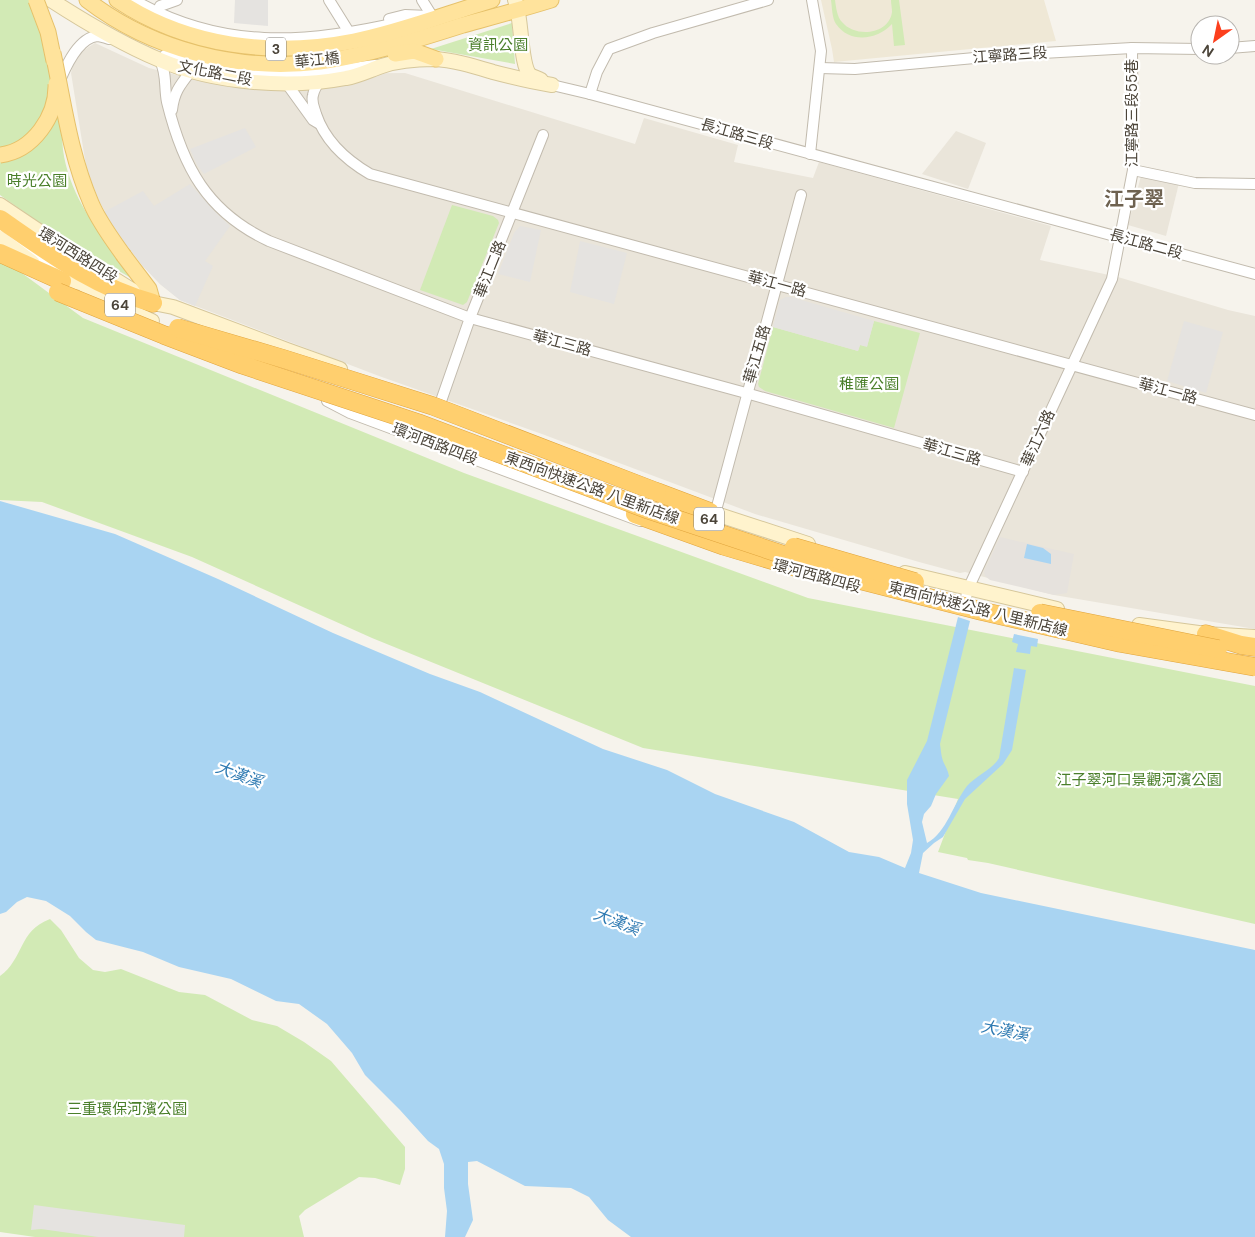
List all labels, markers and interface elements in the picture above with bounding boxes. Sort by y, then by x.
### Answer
north arrow [1190,15,1240,65]
park label: 資訊公園 [468,35,528,55]
road number: 3 [266,38,286,61]
text: N [1199,41,1217,61]
street label: 江寧路三段 [972,42,1048,68]
street label: 華江橋 [294,48,340,72]
street label: 文化路二段 [176,56,254,90]
street label: 江寧路三段55巷 [1122,59,1142,167]
street label: 長江路三段 [698,114,776,154]
park label: 時光公園 [7,171,67,191]
district label: 江子翠 [1104,186,1164,212]
street label: 環河西路四段 [35,223,121,287]
street label: 長江路二段 [1107,225,1185,263]
street label: 華江二路 [469,237,511,301]
street label: 華江一路 [745,267,809,301]
road number: 64 [105,294,135,316]
street label: 華江五路 [739,322,775,386]
street label: 華江三路 [530,326,594,360]
park label: 稚匯公園 [839,374,899,394]
street label: 華江一路 [1136,374,1200,408]
street label: 華江六路 [1017,407,1059,469]
street label: 環河西路四段 [389,419,481,469]
street label: 華江三路 [920,434,984,470]
street label: 東西向快速公路 八里新店線 [502,447,682,529]
road number: 64 [694,508,724,530]
street label: 環河西路四段 [771,555,863,597]
street label: 東西向快速公路 八里新店線 [886,577,1070,641]
water label: 大漢溪 [213,756,267,793]
park label: 江子翠河口景觀河濱公園 [1056,770,1222,790]
water label: 大漢溪 [591,903,645,941]
water label: 大漢溪 [979,1016,1032,1046]
park label: 三重環保河濱公園 [67,1099,187,1119]

